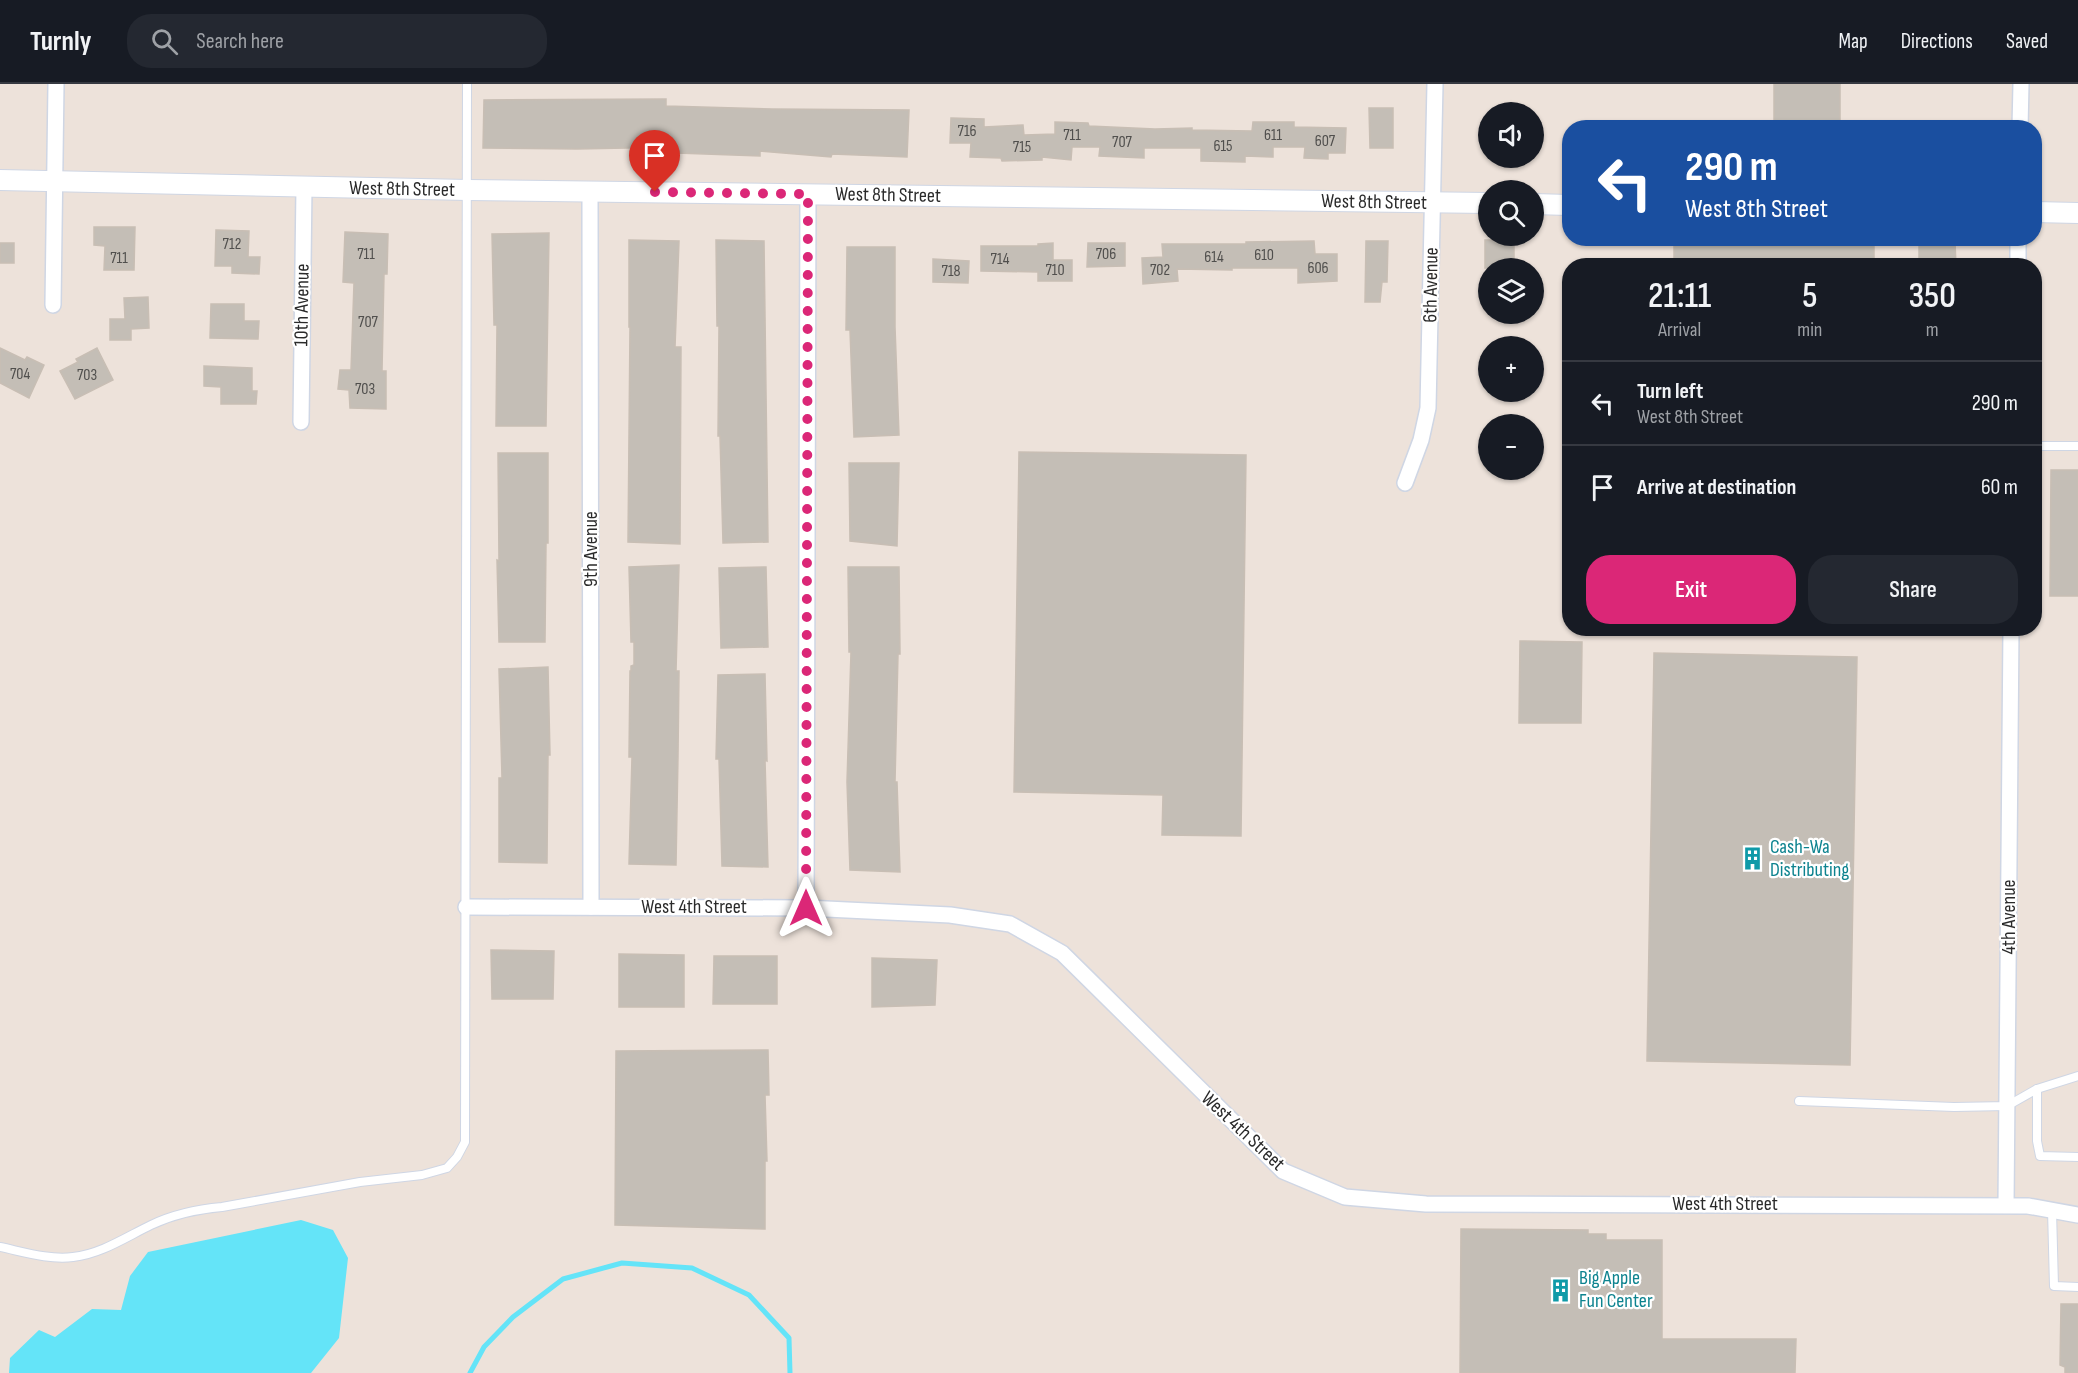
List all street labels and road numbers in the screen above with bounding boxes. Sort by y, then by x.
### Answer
street label: West 8th Street [349,176,455,202]
street label: West 8th Street [835,182,941,208]
street label: West 8th Street [1321,189,1427,215]
street label: 6th Avenue [1418,247,1444,323]
street label: 10th Avenue [289,263,315,347]
street label: 9th Avenue [579,511,603,587]
street label: 4th Avenue [1997,879,2021,955]
street label: West 4th Street [641,895,747,919]
street label: West 4th Street [1196,1086,1290,1176]
street label: West 4th Street [1672,1192,1778,1216]

